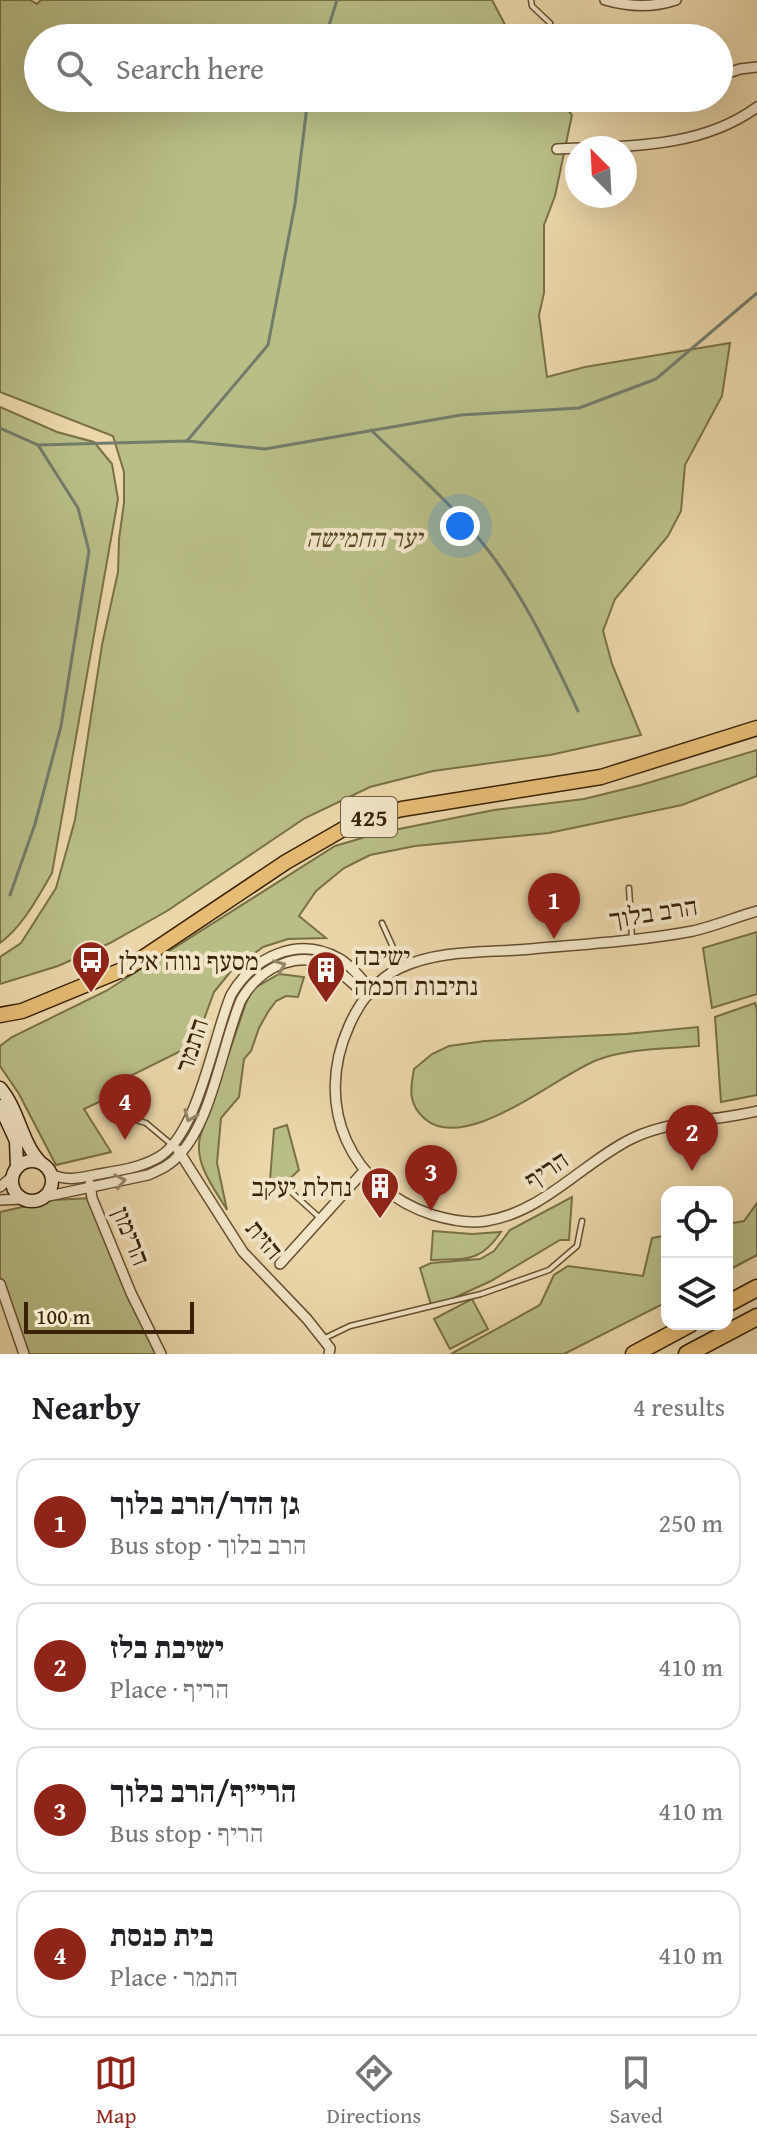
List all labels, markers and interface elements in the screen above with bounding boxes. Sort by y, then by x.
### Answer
search box [24,24,733,112]
icon: search [52,46,96,90]
text: Search here [116,46,264,90]
north arrow [565,136,637,208]
your location [440,506,480,546]
park label: יער החמישה [306,518,425,557]
road number: 425 [341,797,397,837]
pin: 1 [528,873,580,939]
street label: הרב בלוך [606,886,700,938]
place label: ישיבה נתיבות חכמה [354,936,478,1005]
bus stop icon: מסעף נווה אילן [70,939,112,994]
place label: מסעף נווה אילן [119,941,259,980]
building icon: ישיבה נתיבות חכמה [305,949,347,1004]
one-way arrow [272,959,286,976]
street label: התמר [164,1013,218,1077]
pin: 4 [99,1074,151,1140]
pin: 2 [666,1105,718,1171]
one-way arrow [183,1108,199,1122]
street label: הריף [516,1140,576,1198]
pin: 3 [405,1145,457,1211]
building icon: נחלת יעקב [359,1165,401,1220]
place label: נחלת יעקב [251,1167,352,1206]
one-way arrow [113,1174,127,1191]
map controls [661,1186,733,1330]
button: locate [661,1186,733,1258]
street label: הרימון [103,1201,161,1271]
street label: הזית [237,1210,293,1268]
button: layers [661,1258,733,1330]
scale bar [24,1298,194,1334]
text: 100 m [36,1300,91,1332]
text: Nearby [32,1382,141,1431]
text: 4 results [633,1387,725,1426]
text: גן הדר/הרב בלוך [110,1481,300,1525]
text: 1 [53,1503,67,1542]
text: 250 m [658,1503,723,1542]
text: Bus stop · הרב בלוך [110,1525,307,1564]
text: ישיבת בלז [110,1625,224,1669]
text: 2 [53,1647,67,1686]
text: 410 m [658,1647,723,1686]
text: Place · הריף [110,1669,229,1708]
text: הרי״ף/הרב בלוך [110,1769,297,1813]
text: 3 [53,1791,67,1830]
text: 410 m [658,1791,723,1830]
text: Bus stop · הריף [110,1813,263,1852]
text: בית כנסת [110,1913,214,1957]
text: 4 [53,1935,67,1974]
text: 410 m [658,1935,723,1974]
text: Place · התמר [110,1957,238,1996]
tab: Map [94,2051,138,2131]
tab: Directions [327,2051,421,2131]
tab: Saved [610,2051,663,2131]

